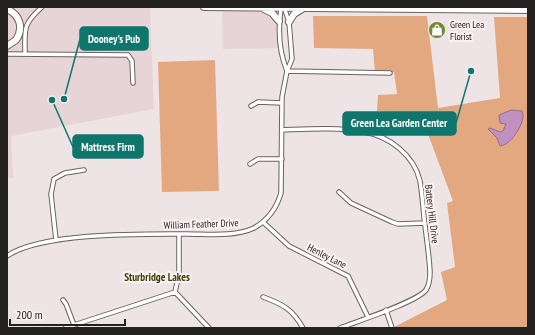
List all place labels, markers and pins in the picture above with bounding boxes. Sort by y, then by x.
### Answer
place label: Green Lea Florist [450,18,484,43]
shop icon: Green Lea Florist [427,20,447,40]
callout: Dooney's Pub [80,27,148,50]
callout: Green Lea Garden Center [343,112,456,135]
callout: Mattress Firm [73,135,143,158]

